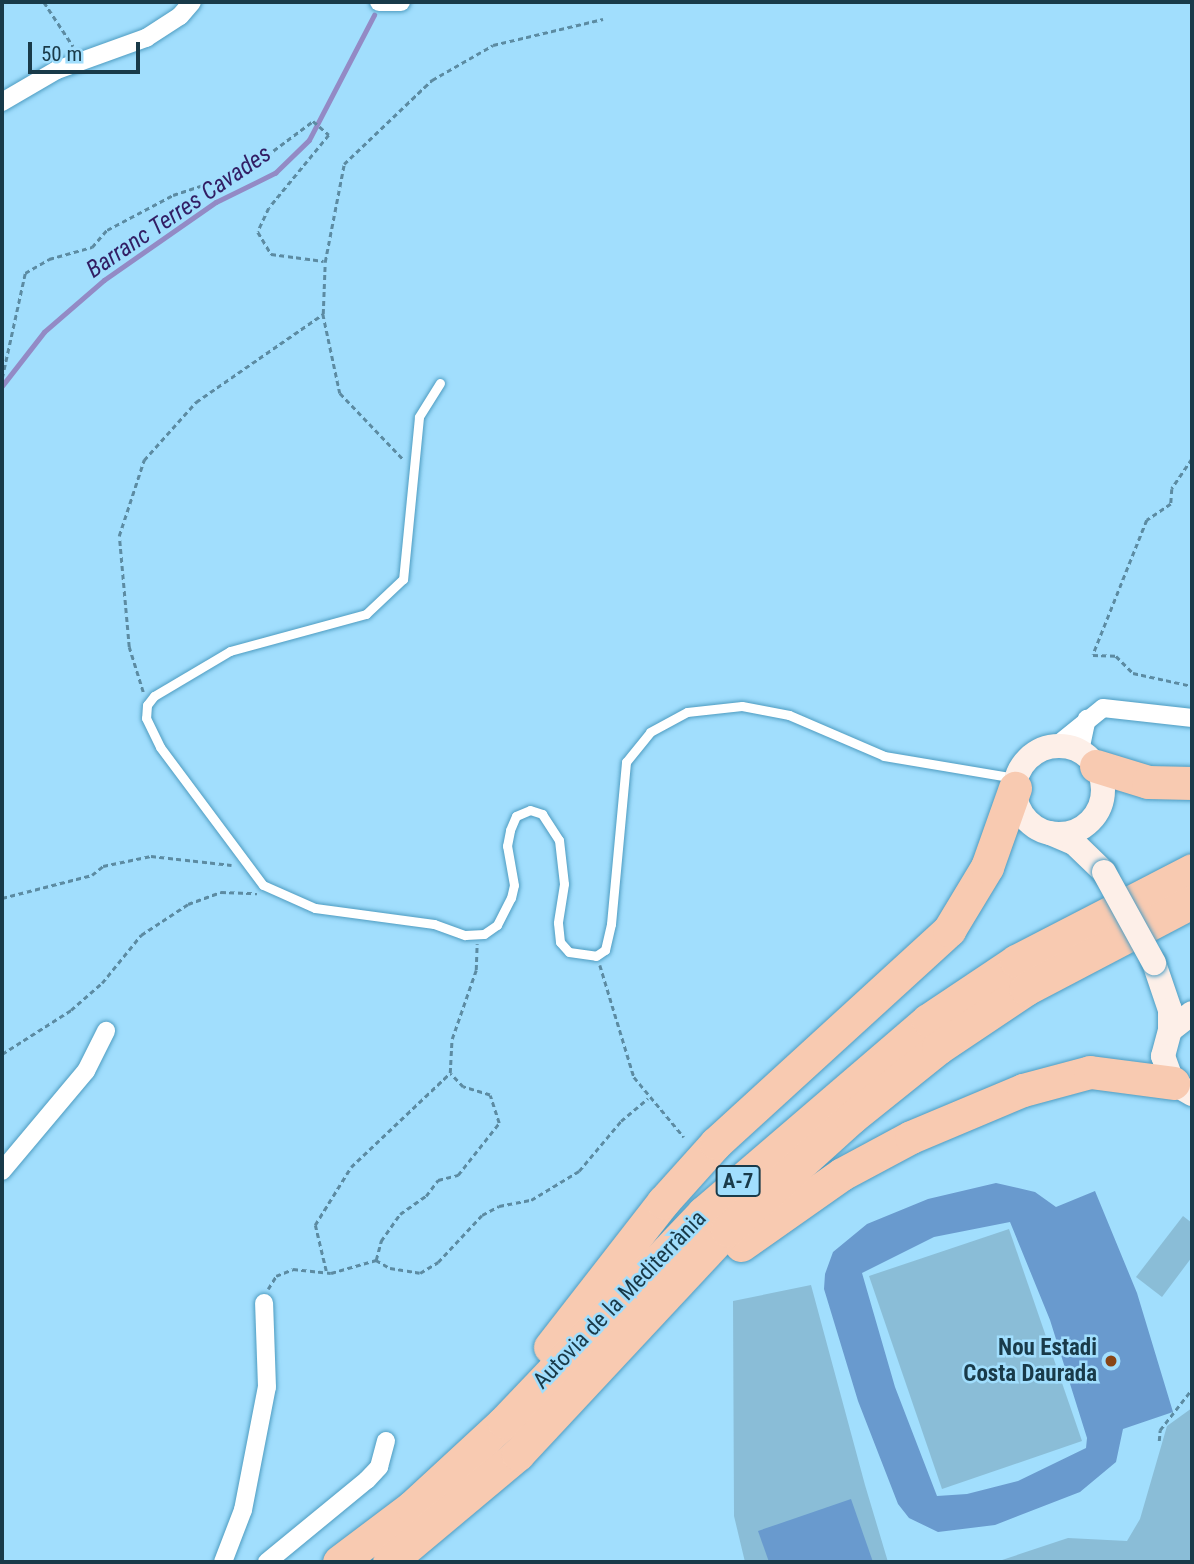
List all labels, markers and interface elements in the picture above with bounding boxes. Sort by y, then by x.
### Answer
scale bar [32,28,144,72]
text: 50 m [41,42,82,66]
water label: Barranc Terres Cavades [81,139,277,285]
road number: A-7 [715,1164,761,1198]
street label: Autovia de la Mediterrània [528,1205,712,1395]
place label: Nou Estadi Costa Daurada [963,1334,1097,1388]
marker: Nou Estadi Costa Daurada [1103,1353,1119,1369]

